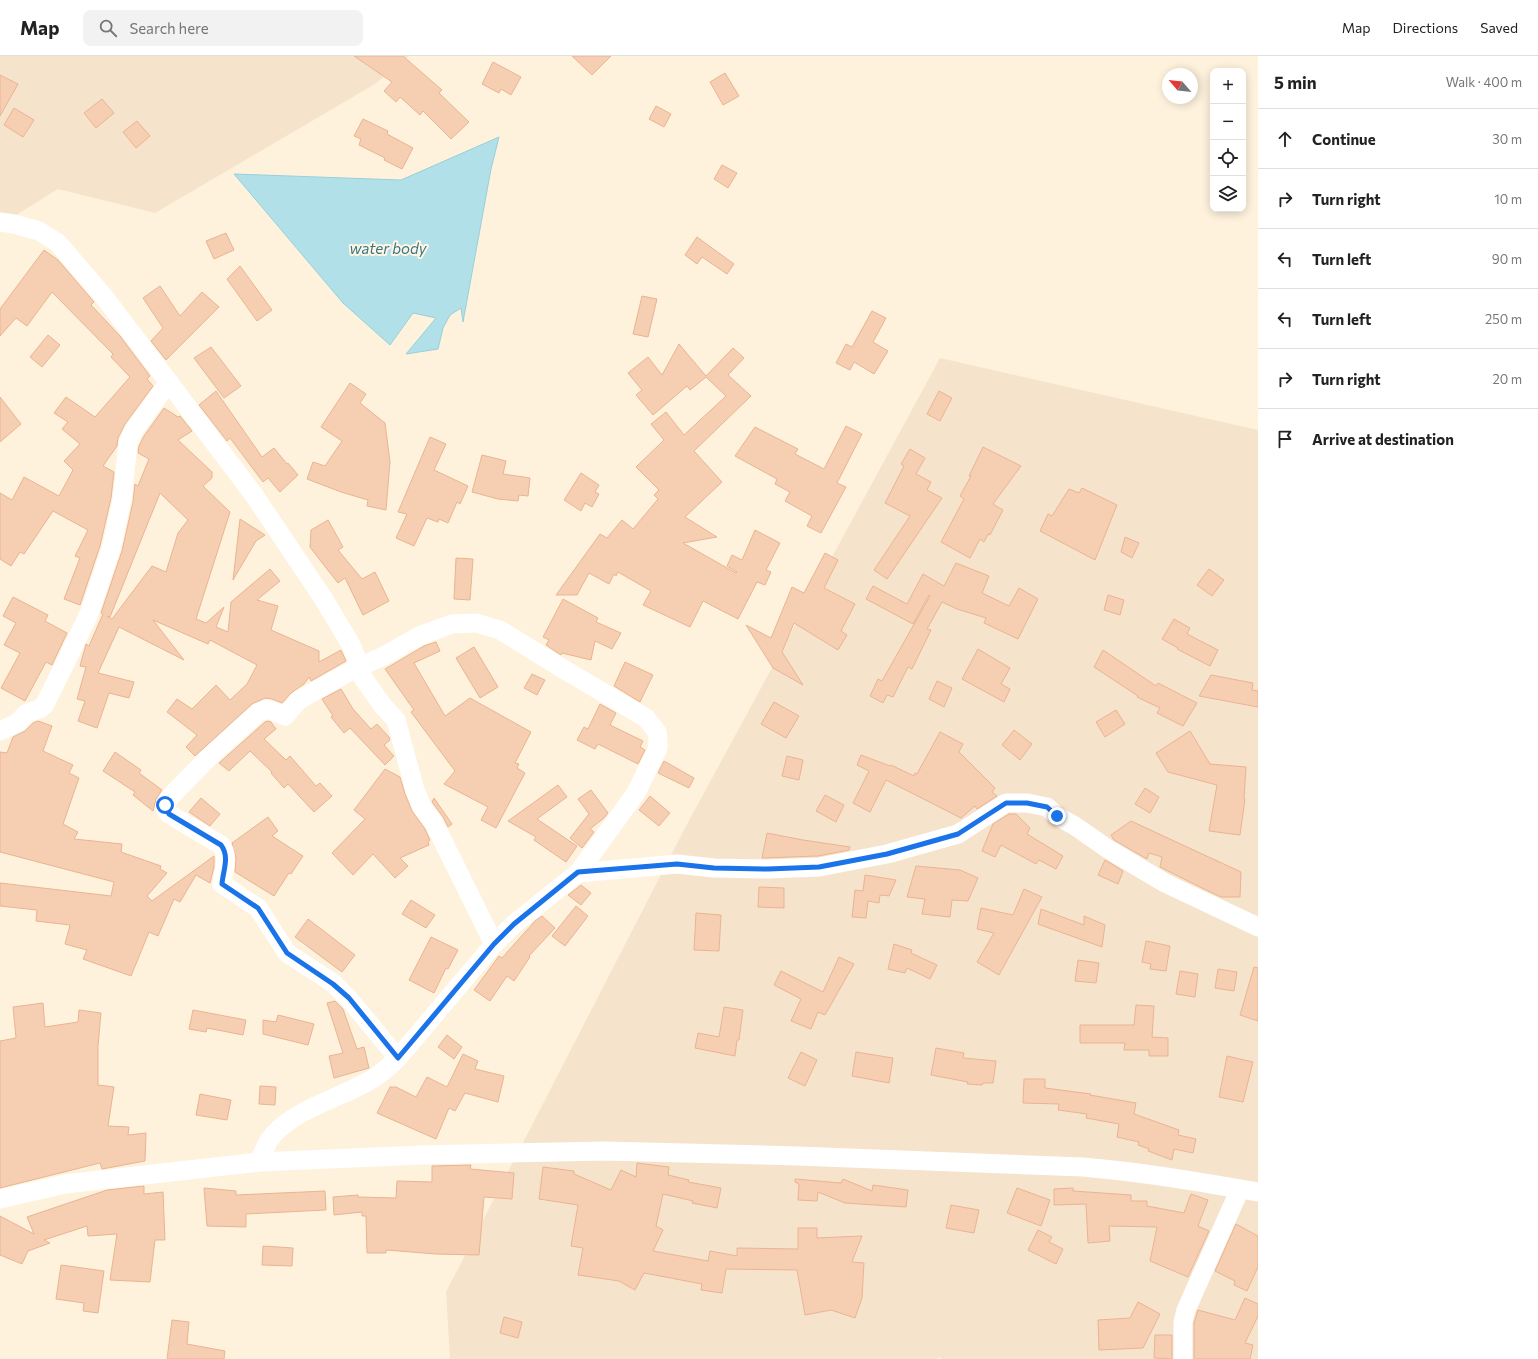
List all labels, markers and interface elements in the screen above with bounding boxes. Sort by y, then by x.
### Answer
search box [83,10,363,46]
text: Map [20,16,59,39]
icon: search [97,17,119,39]
text: Search here [129,19,209,37]
text: Map [1342,19,1371,36]
text: Directions [1393,19,1458,36]
text: Saved [1480,19,1518,36]
north arrow [1162,68,1198,104]
map controls [1210,68,1246,212]
button: + [1210,68,1246,104]
text: 5 min [1274,72,1317,93]
text: Walk · 400 m [1446,74,1522,90]
button: − [1210,104,1246,140]
icon: ahead [1274,128,1296,150]
text: Continue [1312,130,1376,148]
text: 30 m [1492,131,1522,147]
button: locate [1210,140,1246,176]
button: layers [1210,176,1246,212]
icon: right [1274,188,1296,210]
text: Turn right [1312,190,1381,208]
text: 10 m [1494,191,1522,207]
water label: water body [350,239,428,257]
icon: left [1274,248,1296,270]
text: Turn left [1312,250,1371,268]
text: 90 m [1492,251,1522,267]
icon: left [1274,308,1296,330]
text: Turn left [1312,310,1371,328]
text: 250 m [1485,311,1522,327]
icon: right [1274,368,1296,390]
text: Turn right [1312,370,1381,388]
text: 20 m [1493,371,1522,387]
icon: arrive [1274,428,1296,450]
text: Arrive at destination [1312,430,1454,448]
route start [156,796,174,814]
route end [1048,807,1066,825]

